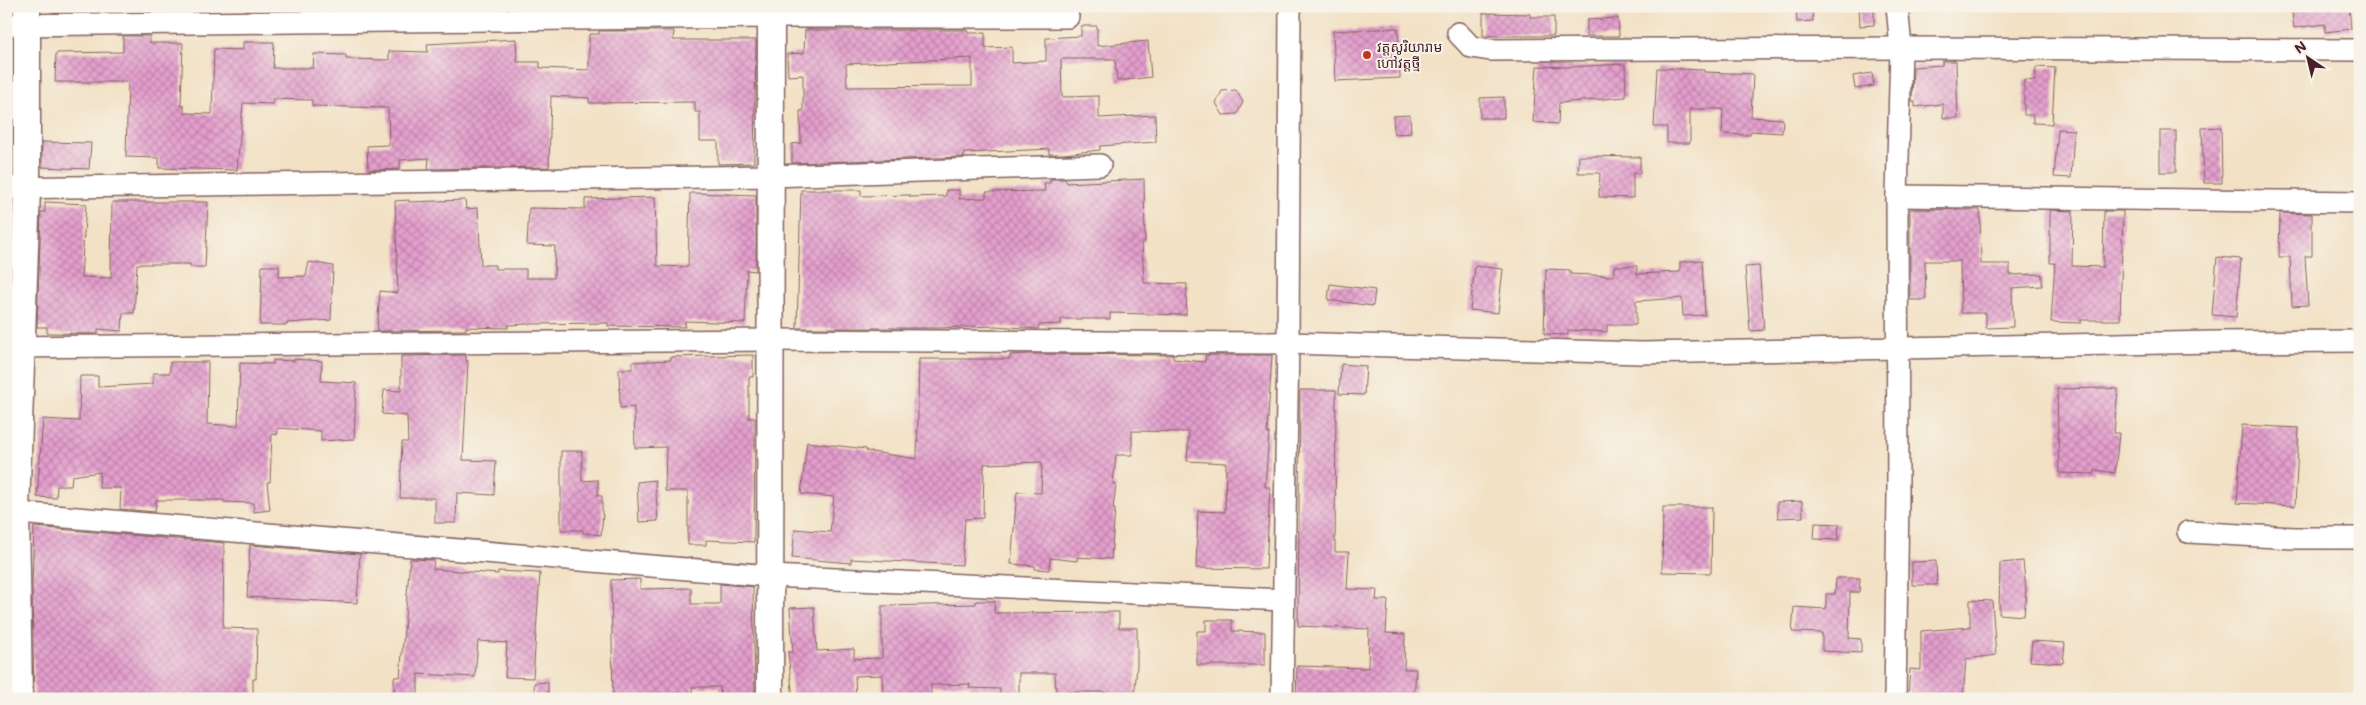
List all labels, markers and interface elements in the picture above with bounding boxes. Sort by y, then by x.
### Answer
north arrow [2284,32,2334,82]
text: N [2290,36,2310,58]
place label: វត្តសូរិយារាម ហៅវត្តថ្មី [1377,37,1442,72]
marker: វត្តសូរិយារាម ហៅវត្តថ្មី [1361,49,1373,61]

